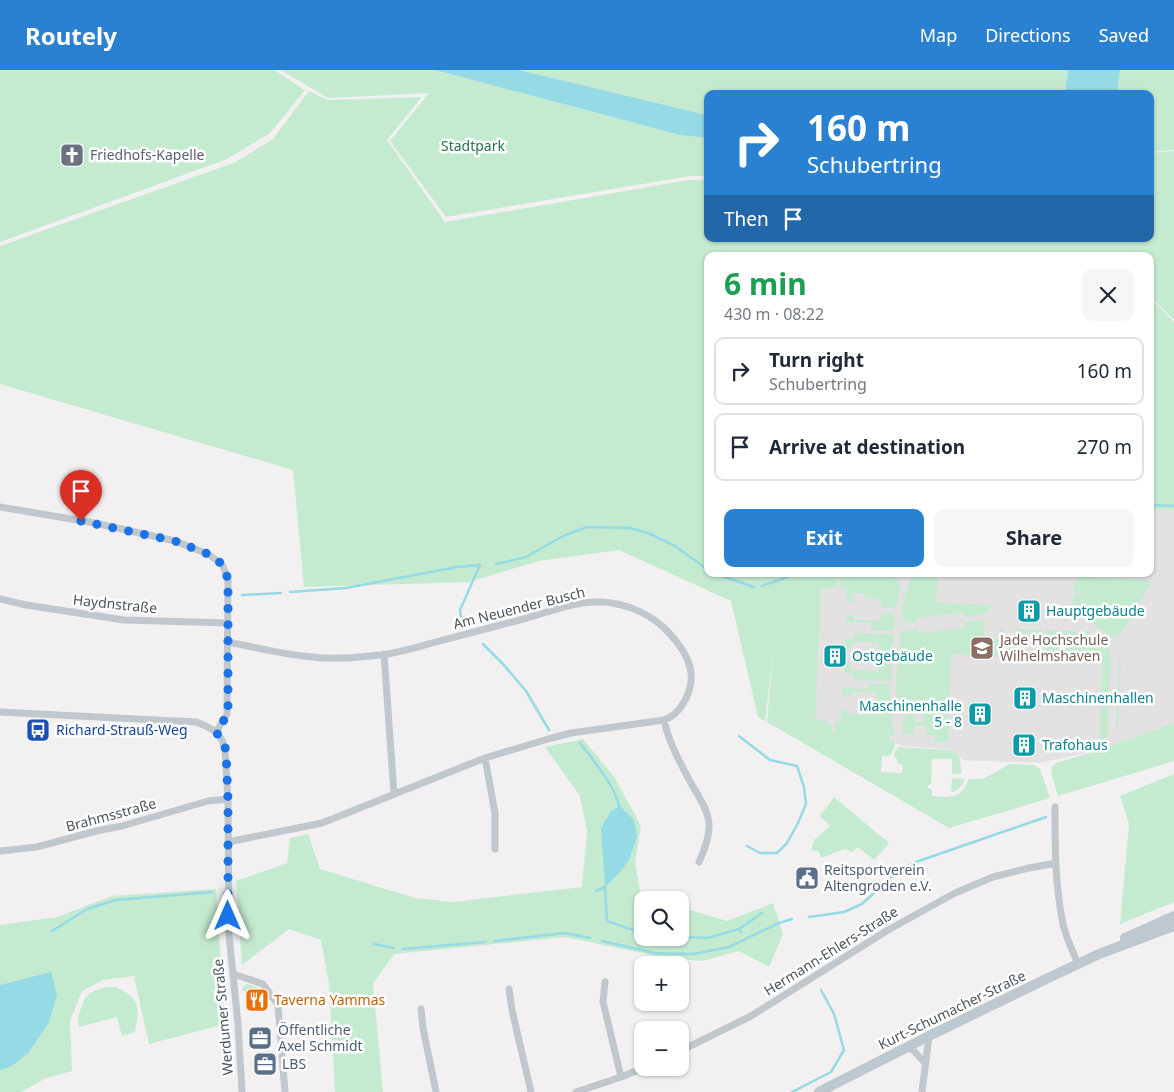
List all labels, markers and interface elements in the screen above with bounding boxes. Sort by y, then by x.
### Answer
text: Routely [25,19,117,52]
text: Map [920,23,957,47]
text: Directions [985,23,1071,47]
text: Saved [1099,23,1149,47]
text: 160 m [807,104,910,151]
icon: right [724,110,789,175]
park label: Stadtpark [441,136,506,155]
church icon: Friedhofs-Kapelle [59,142,85,168]
place label: Friedhofs-Kapelle [90,145,205,164]
text: Schubertring [807,149,942,179]
icon: arrive [779,205,807,233]
text: Then [724,206,769,232]
text: 6 min [724,263,807,304]
button: close [1082,269,1134,321]
text: 430 m · 08:22 [724,303,824,325]
text: Turn right [769,347,864,373]
icon: right [726,357,754,385]
text: 160 m [1077,358,1132,384]
text: Schubertring [769,373,867,395]
icon: arrive [726,433,754,461]
text: Arrive at destination [769,434,965,460]
text: 270 m [1077,434,1132,460]
pin [60,470,102,521]
icon: arrive [67,477,95,505]
button: Exit [724,509,924,567]
button: Share [934,509,1134,567]
street label: Am Neuender Busch [451,582,587,633]
street label: Haydnstraße [72,590,158,617]
building icon: Hauptgebäude [1016,598,1042,624]
place label: Hauptgebäude [1046,601,1145,620]
place label: Jade Hochschule Wilhelmshaven [998,630,1108,665]
school or university icon: Jade Hochschule Wilhelmshaven [969,635,995,661]
building icon: Ostgebäude [822,643,848,669]
place label: Ostgebäude [852,646,933,665]
building icon: Maschinenhallen [1012,685,1038,711]
place label: Maschinenhallen [1042,688,1154,707]
place label: Maschinenhalle 5 - 8 [859,696,962,731]
building icon: Maschinenhalle 5 - 8 [967,701,993,727]
bus stop icon: Richard-Strauß-Weg [25,717,51,743]
place label: Richard-Strauß-Weg [56,720,188,739]
building icon: Trafohaus [1011,732,1037,758]
place label: Trafohaus [1042,735,1108,754]
street label: Brahmsstraße [64,793,158,836]
place label: Reitsportverein Altengroden e.V. [824,860,932,895]
public building icon: Reitsportverein Altengroden e.V. [794,865,820,891]
position arrow [201,889,253,941]
map controls [634,891,689,1076]
button: search [634,891,689,946]
street label: Hermann-Ehlers-Straße [760,902,901,1000]
button: + [634,956,689,1011]
street label: Werdumer Straße [208,958,237,1076]
street label: Kurt-Schumacher-Straße [875,966,1029,1054]
restaurant icon: Taverna Yammas [244,987,270,1013]
place label: Taverna Yammas [274,990,386,1009]
place label: Öffentliche Axel Schmidt [278,1020,363,1055]
button: − [634,1021,689,1076]
office icon: Öffentliche Axel Schmidt [247,1025,273,1051]
office icon: LBS [252,1051,278,1077]
place label: LBS [282,1054,306,1073]

